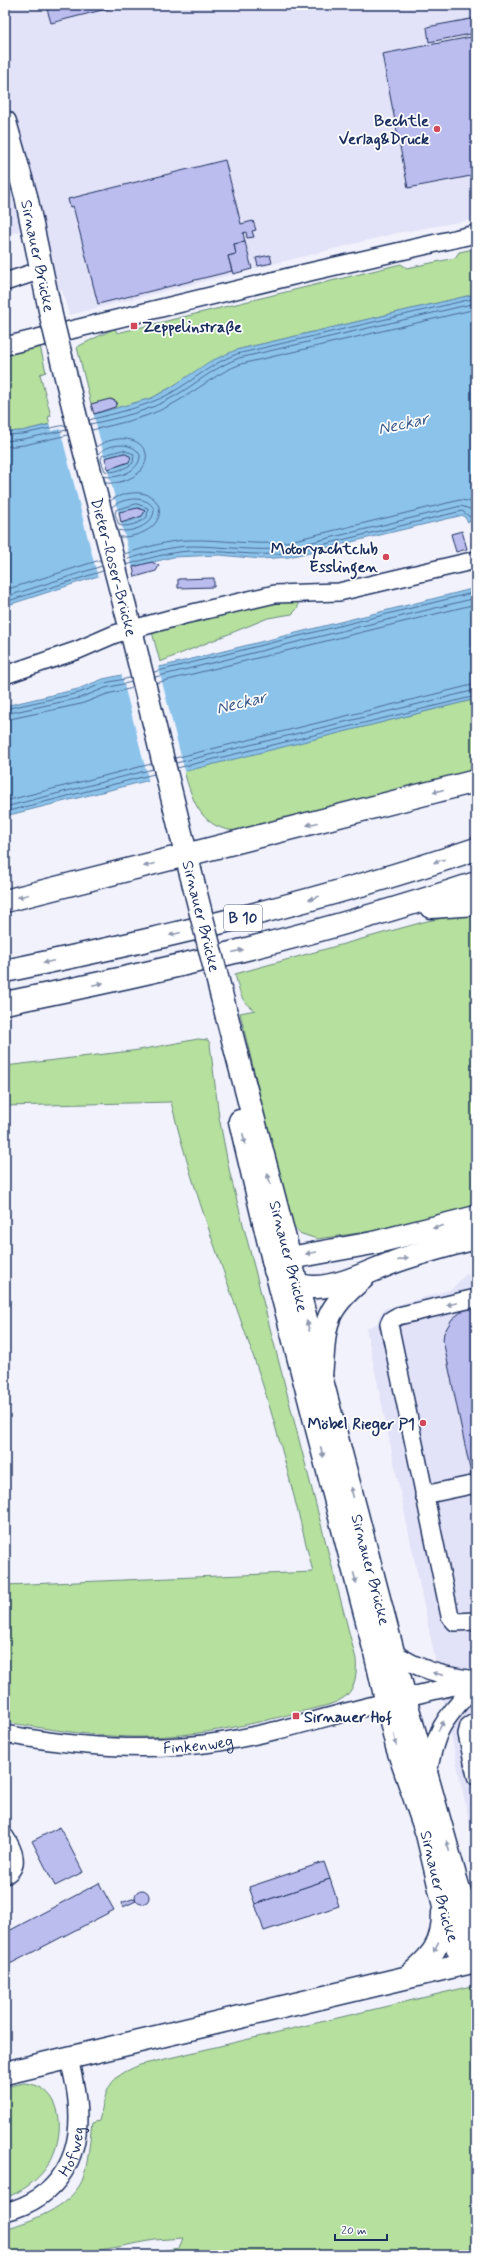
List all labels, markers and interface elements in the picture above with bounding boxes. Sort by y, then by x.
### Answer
place label: Bechtle Verlag&Druck [339,111,429,151]
marker: Bechtle Verlag&Druck [432,124,442,134]
street label: Sirnauer Brücke [15,198,59,314]
place label: Zeppelinstraße [142,317,242,338]
marker: Zeppelinstraße [129,321,139,331]
water label: Neckar [376,408,432,440]
street label: Dieter-Roser-Brücke [85,496,141,639]
place label: Motoryachtclub Esslingen [271,539,378,580]
marker: Motoryachtclub Esslingen [381,552,391,562]
water label: Neckar [214,686,270,720]
one-way arrow [432,789,445,795]
one-way arrow [306,821,318,827]
street label: Sirnauer Brücke [177,858,225,974]
one-way arrow [433,858,445,864]
one-way arrow [142,862,154,868]
one-way arrow [16,894,29,900]
one-way arrow [308,895,320,901]
road number: B 10 [224,905,262,931]
one-way arrow [169,932,181,938]
one-way arrow [232,948,244,954]
one-way arrow [42,959,54,965]
one-way arrow [92,981,104,987]
one-way arrow [241,1133,247,1145]
one-way arrow [266,1173,272,1185]
street label: Sirnauer Brücke [263,1198,313,1314]
one-way arrow [432,1224,444,1230]
one-way arrow [305,1250,317,1256]
one-way arrow [397,1256,409,1262]
one-way arrow [446,1301,458,1307]
one-way arrow [305,1320,311,1332]
place label: Möbel Rieger P1 [307,1414,415,1437]
marker: Möbel Rieger P1 [418,1418,428,1428]
one-way arrow [320,1446,326,1458]
one-way arrow [349,1486,355,1498]
street label: Sirnauer Brücke [345,1512,395,1628]
one-way arrow [352,1572,358,1584]
one-way arrow [431,1670,444,1676]
place label: Sirnauer Hof [304,1707,393,1728]
marker: Sirnauer Hof [291,1711,301,1721]
one-way arrow [438,1720,445,1731]
street label: Finkenweg [162,1731,235,1759]
one-way arrow [393,1734,399,1746]
street label: Sirnauer Brücke [414,1828,463,1945]
one-way arrow [444,1840,450,1852]
one-way arrow [433,1941,439,1953]
street label: Hofweg [54,2126,90,2181]
scale bar [335,2216,387,2242]
text: 20 m [341,2223,367,2239]

